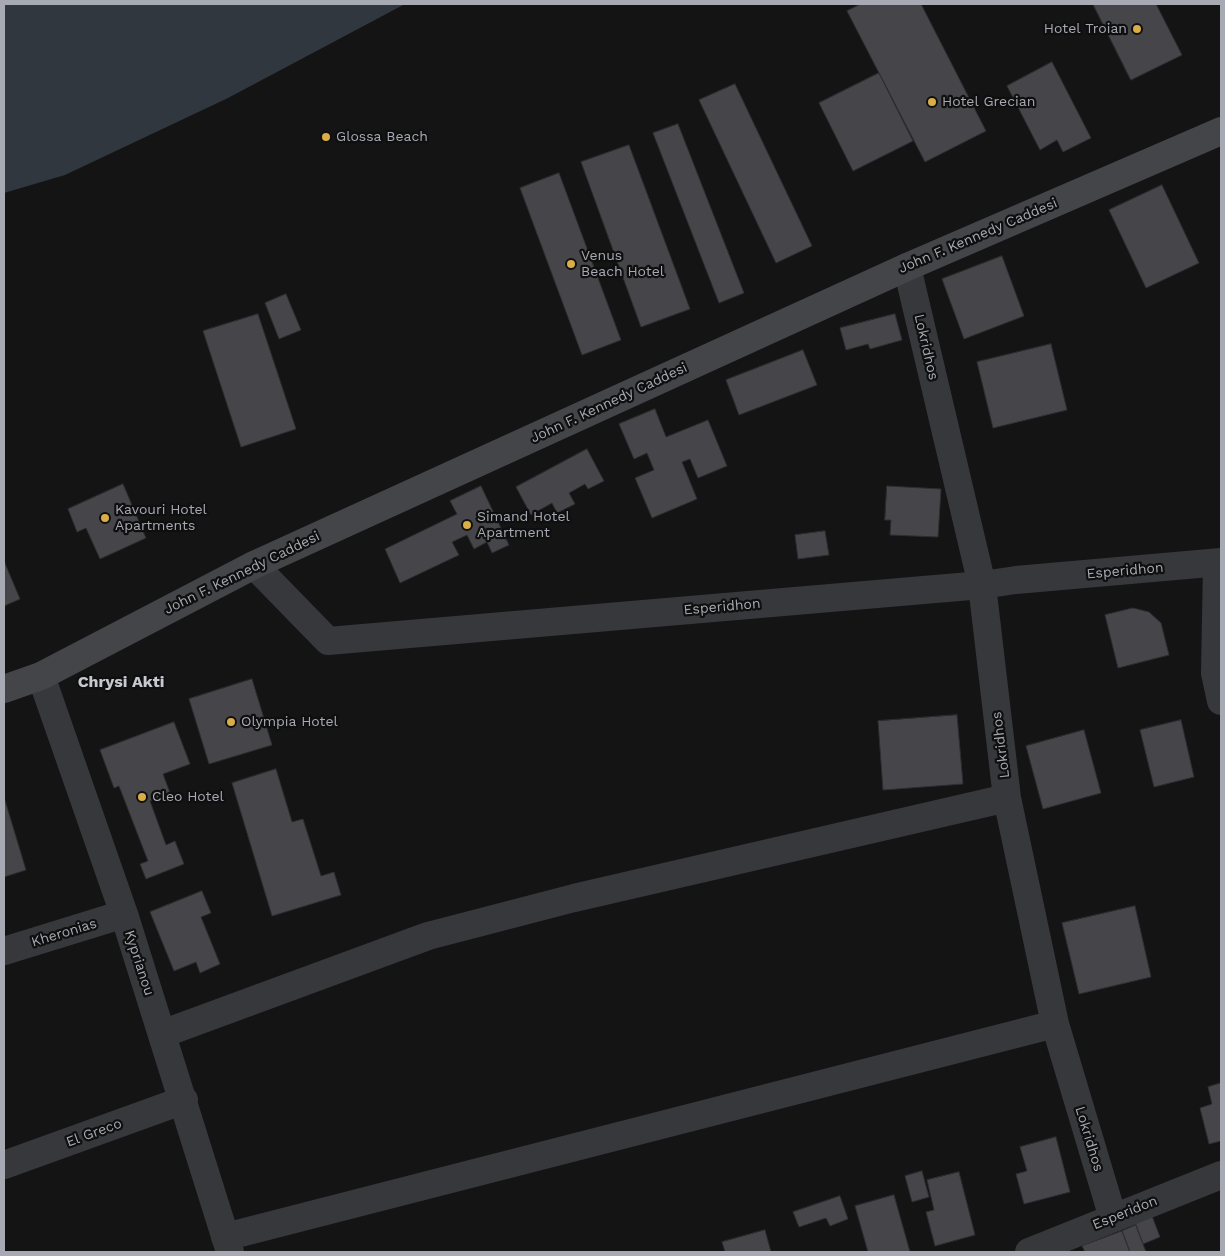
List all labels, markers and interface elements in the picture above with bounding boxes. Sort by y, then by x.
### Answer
place label: Hotel Troian [1044,21,1127,37]
marker: Hotel Troian [1131,23,1143,35]
place label: Hotel Grecian [942,94,1035,110]
marker: Hotel Grecian [926,96,938,108]
place label: Glossa Beach [336,129,428,145]
marker: Glossa Beach [320,131,332,143]
street label: John F. Kennedy Caddesi [896,195,1060,277]
place label: Venus Beach Hotel [581,248,664,280]
marker: Venus Beach Hotel [565,258,577,270]
street label: Lokridhos [910,312,942,382]
street label: John F. Kennedy Caddesi [528,359,690,447]
place label: Kavouri Hotel Apartments [115,502,207,534]
place label: Simand Hotel Apartment [477,509,570,542]
marker: Kavouri Hotel Apartments [99,512,111,524]
marker: Simand Hotel Apartment [461,519,473,531]
street label: John F. Kennedy Caddesi [162,528,322,618]
street label: Esperidhon [1086,559,1164,583]
street label: Esperidhon [683,595,761,619]
district label: Chrysi Akti [78,672,164,692]
street label: Lokridhos [989,711,1013,779]
place label: Olympia Hotel [241,714,338,730]
marker: Olympia Hotel [225,716,237,728]
place label: Cleo Hotel [152,789,224,805]
marker: Cleo Hotel [136,791,148,803]
street label: Kheronias [29,915,99,951]
street label: Kyprianou [121,928,157,998]
street label: Lokridhos [1071,1104,1107,1174]
street label: El Greco [64,1115,124,1151]
street label: Esperidon [1090,1192,1160,1234]

